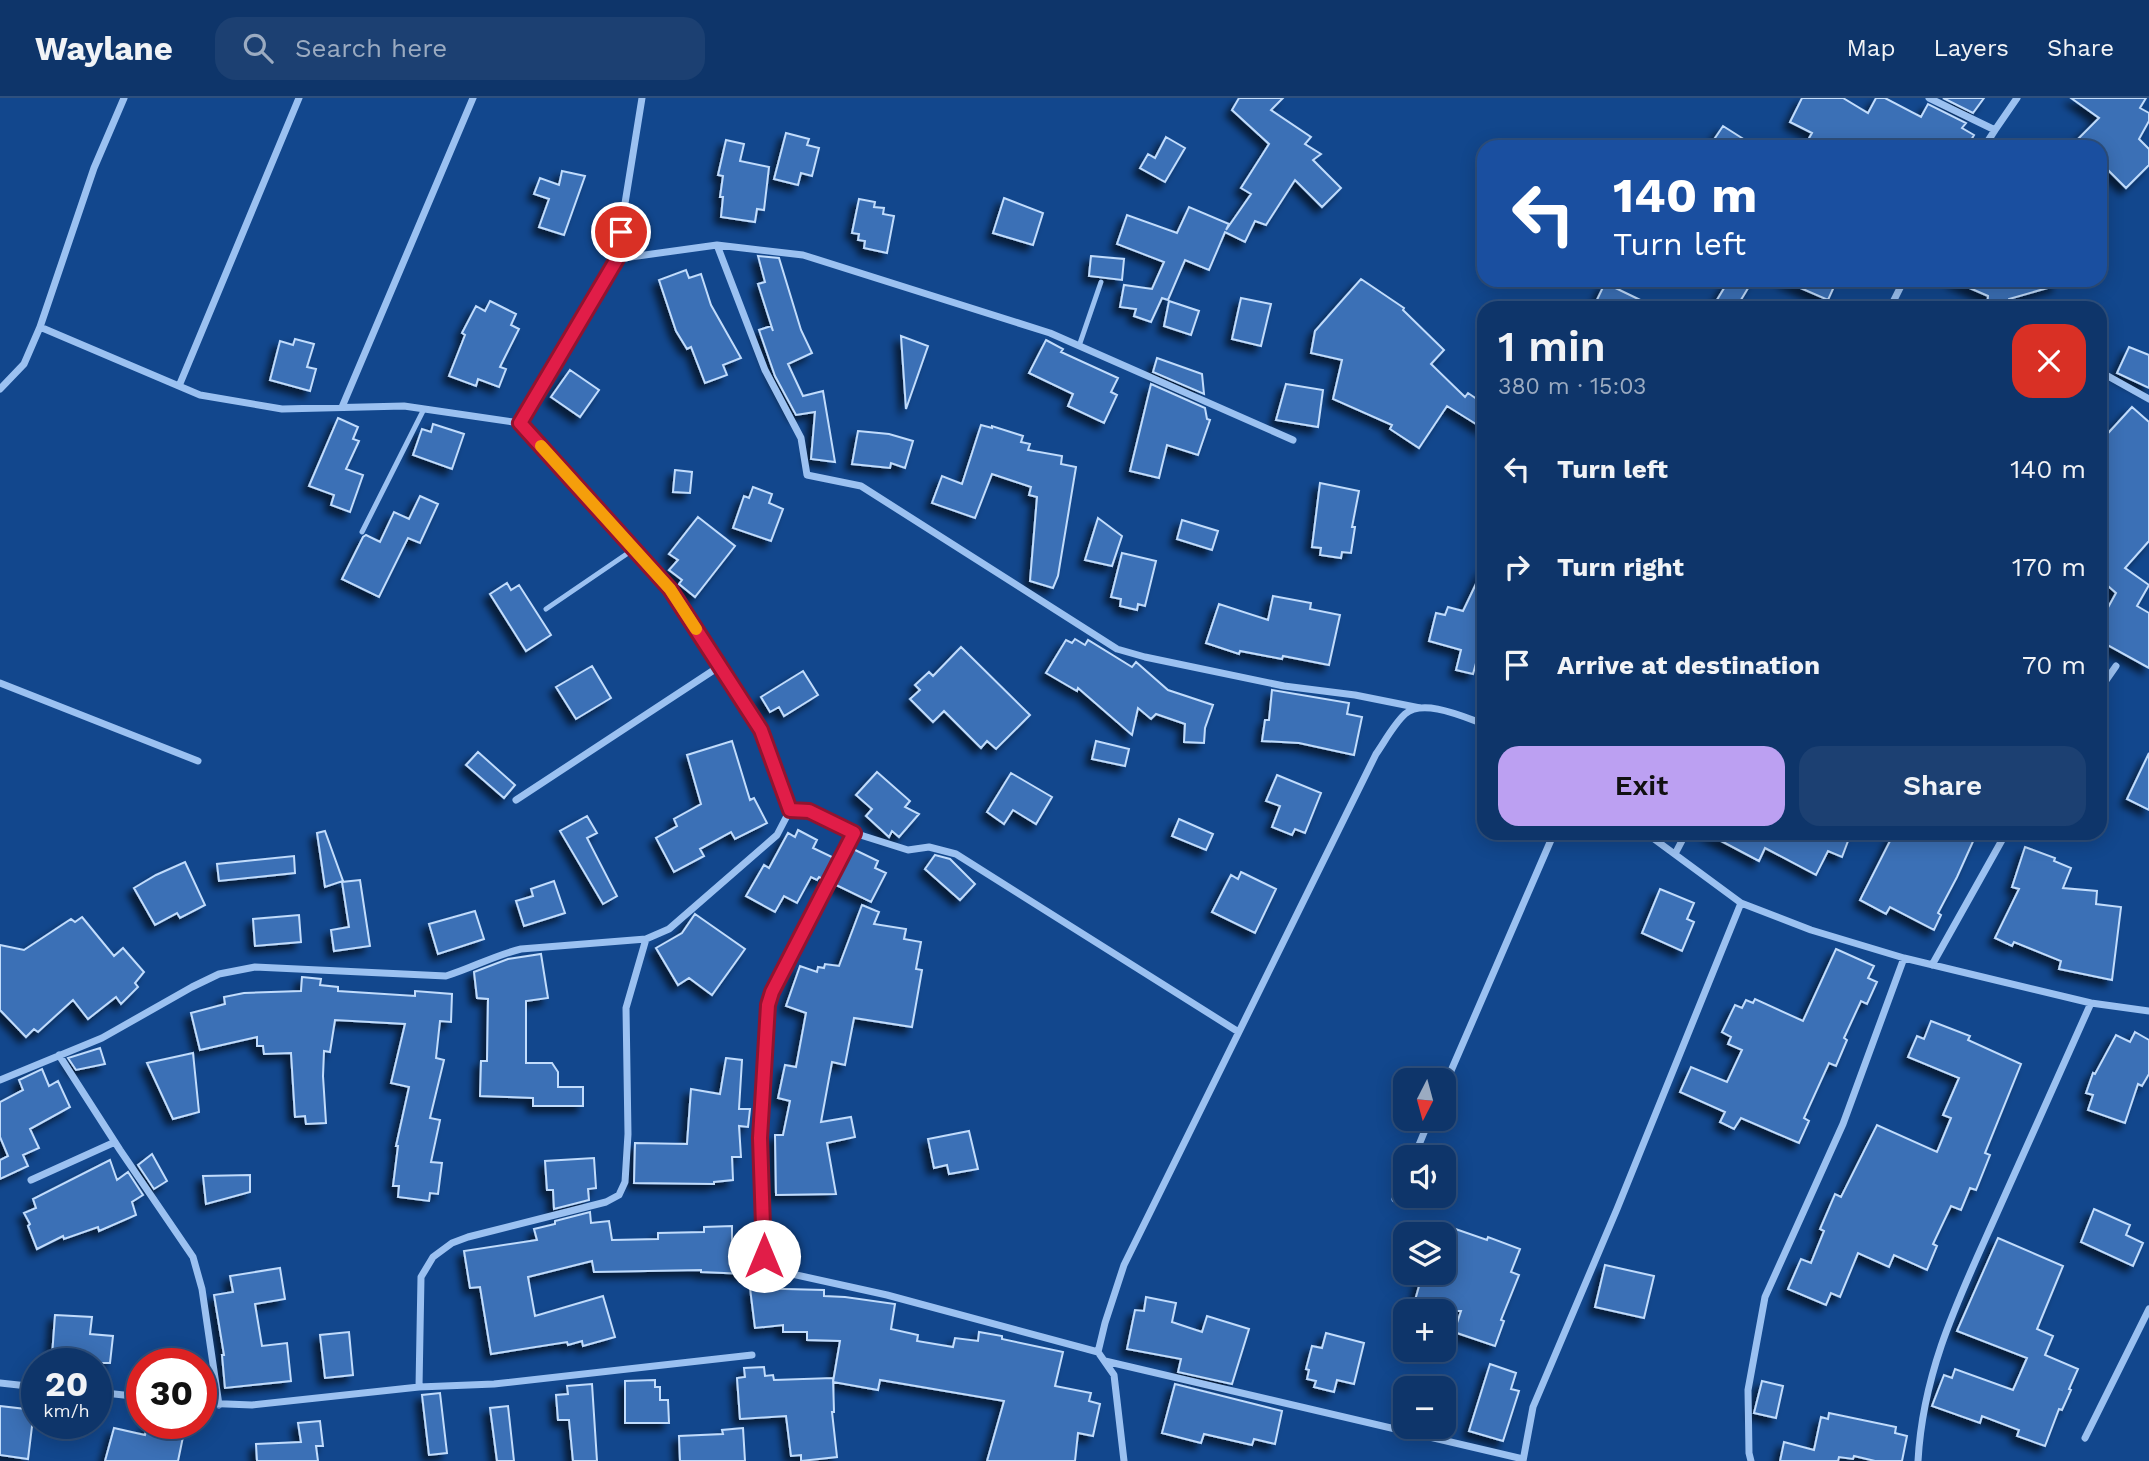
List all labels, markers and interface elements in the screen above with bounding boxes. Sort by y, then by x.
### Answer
search box [215,17,705,80]
text: Waylane [35,29,173,68]
icon: search [239,29,277,67]
text: Search here [295,33,447,63]
text: Map [1847,34,1895,62]
text: Layers [1933,34,2009,62]
text: Share [2047,34,2114,62]
text: 140 m [1613,166,1757,224]
icon: left [1498,168,1589,259]
pin [591,202,651,262]
icon: arrive [602,213,640,251]
text: Turn left [1613,225,1746,263]
text: 1 min [1498,322,1606,371]
button: close [2012,324,2086,398]
text: 380 m · 15:03 [1498,373,1647,400]
icon: left [1498,450,1536,488]
text: Turn left [1557,454,1668,484]
text: 140 m [2010,454,2086,484]
icon: right [1498,548,1536,586]
text: Turn right [1557,552,1684,582]
text: 170 m [2012,552,2086,582]
icon: arrive [1498,646,1536,684]
text: Arrive at destination [1557,650,1820,680]
text: 70 m [2022,650,2086,680]
button: Exit [1498,746,1785,826]
button: Share [1799,746,2086,826]
north arrow [1393,1068,1456,1130]
map controls [1393,1068,1456,1439]
button: sound [1393,1145,1456,1208]
position arrow [727,1219,801,1293]
button: layers [1393,1222,1456,1285]
button: + [1393,1299,1456,1362]
speed limit sign: 30 [126,1348,217,1439]
text: 20 [45,1363,88,1405]
button: − [1393,1376,1456,1439]
text: km/h [43,1400,90,1421]

